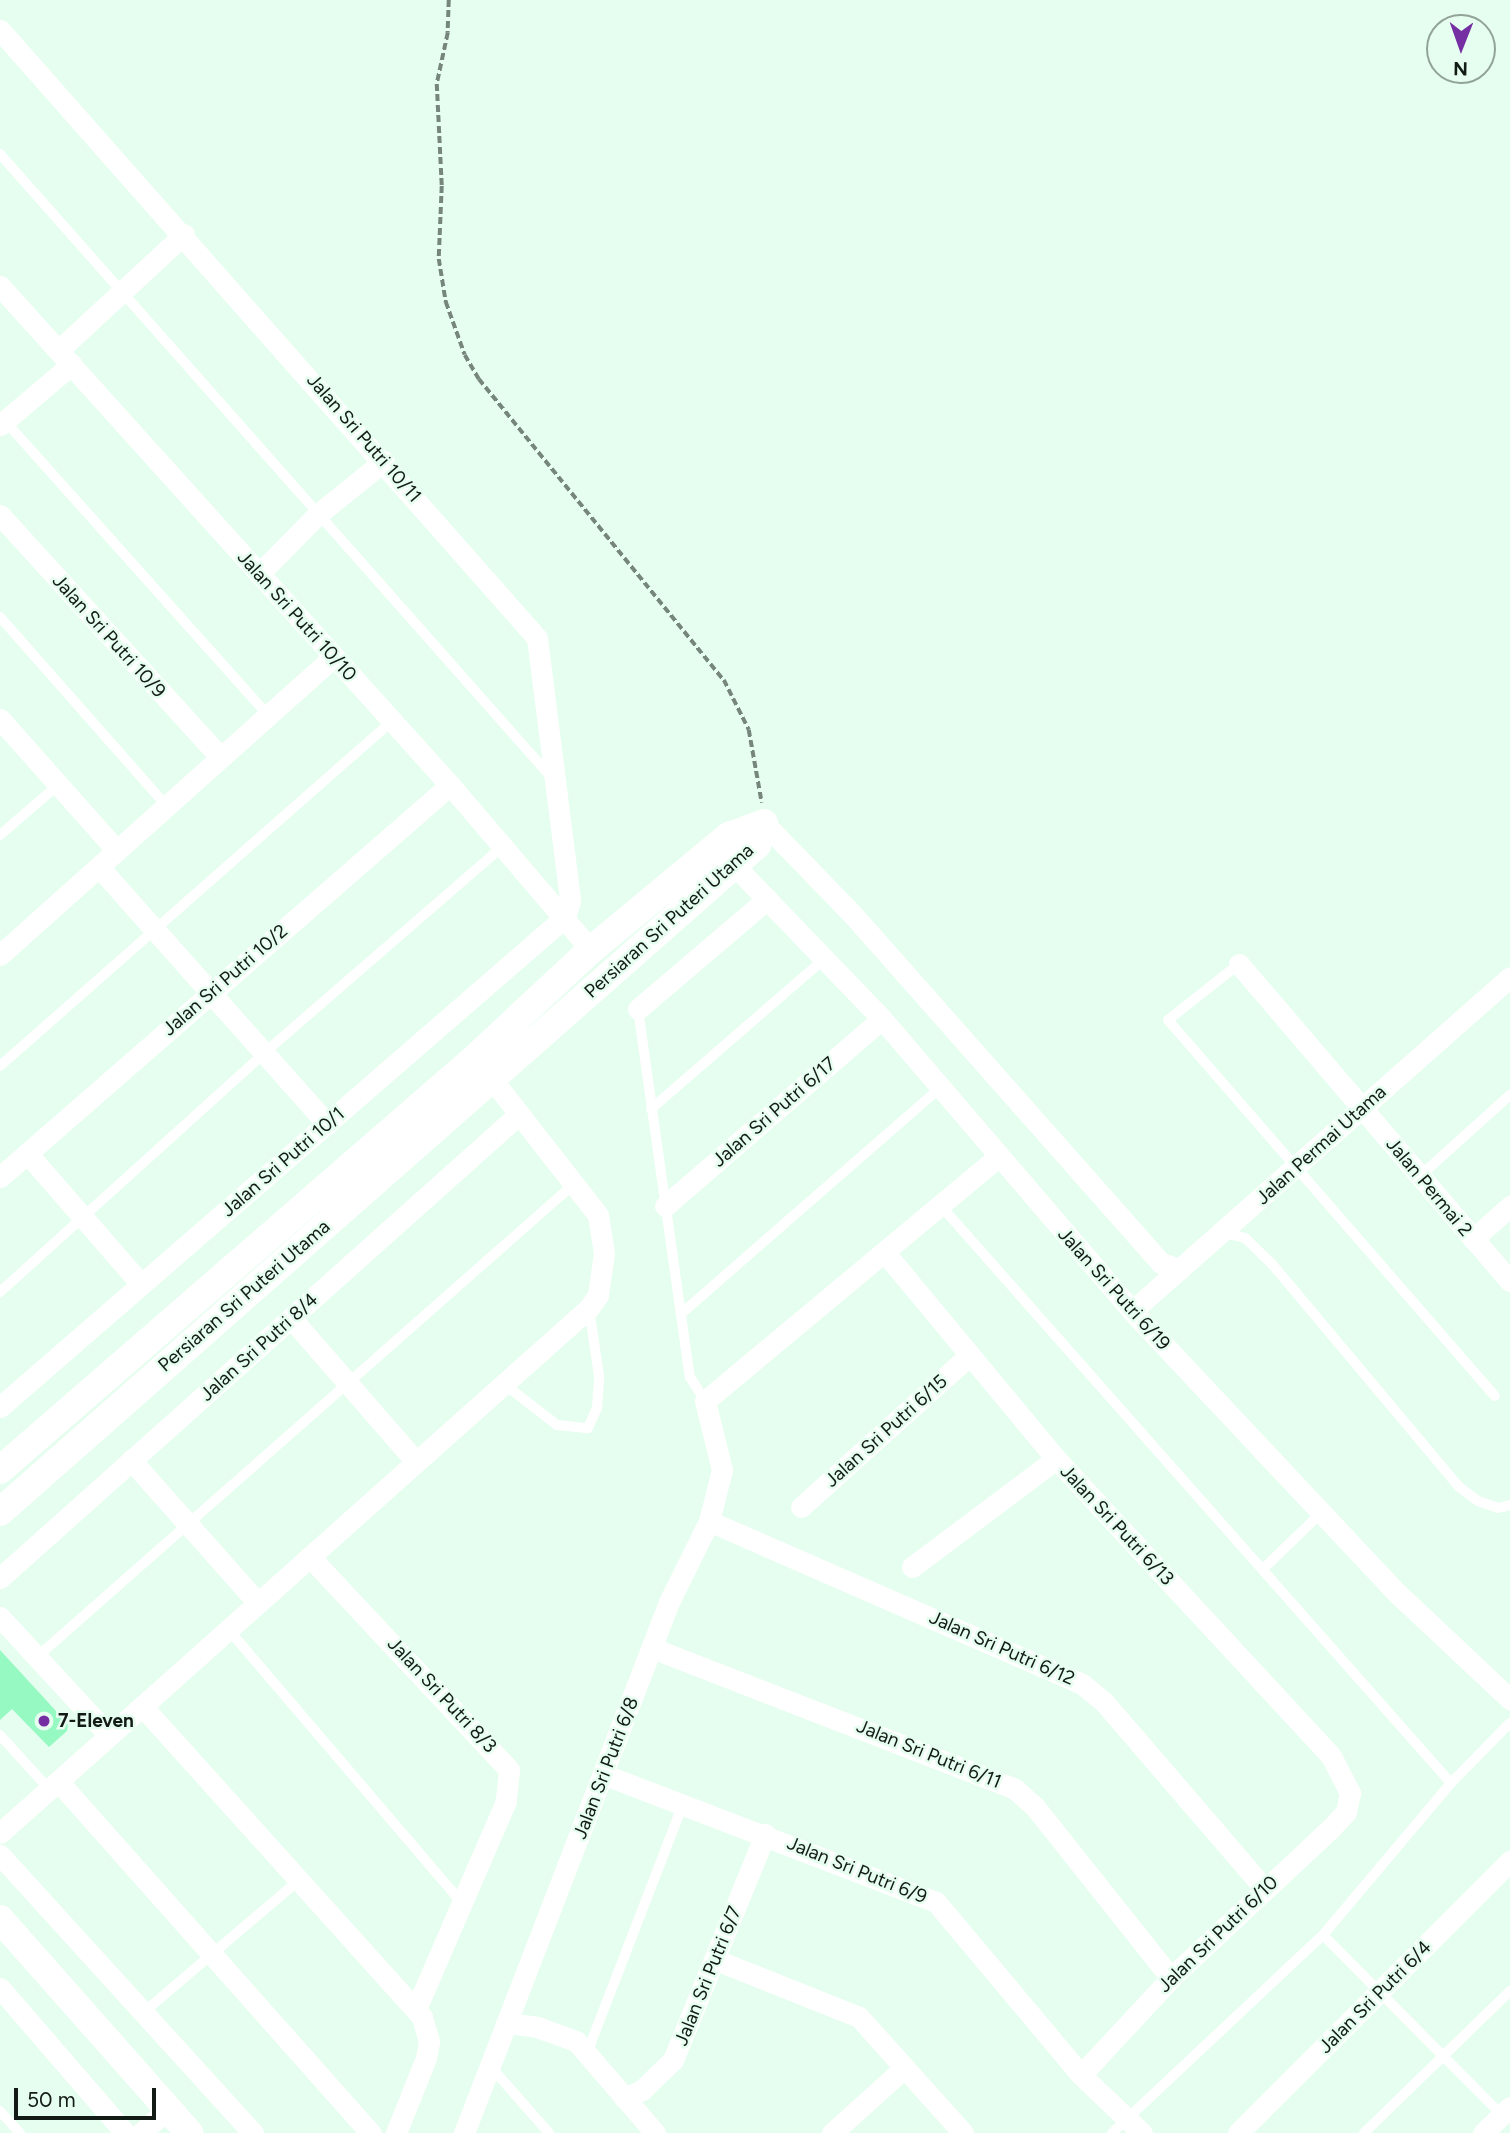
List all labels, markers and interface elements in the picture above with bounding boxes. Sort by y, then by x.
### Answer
north arrow [1426,14,1496,84]
text: N [1453,57,1468,80]
street label: Jalan Sri Putri 10/11 [302,369,426,507]
street label: Jalan Sri Putri 10/10 [232,546,362,686]
street label: Jalan Sri Putri 10/9 [48,570,170,702]
street label: Persiaran Sri Puteri Utama [580,839,758,1003]
street label: Jalan Sri Putri 10/2 [158,920,292,1040]
street label: Jalan Sri Putri 6/17 [708,1052,840,1172]
street label: Jalan Permai Utama [1251,1081,1391,1209]
street label: Jalan Sri Putri 10/1 [217,1102,349,1222]
street label: Jalan Permai 2 [1381,1133,1477,1241]
street label: Persiaran Sri Puteri Utama [154,1215,334,1377]
street label: Jalan Sri Putri 6/19 [1053,1223,1175,1355]
street label: Jalan Sri Putri 8/4 [195,1288,323,1406]
street label: Jalan Sri Putri 6/15 [820,1370,952,1492]
street label: Jalan Sri Putri 6/13 [1055,1460,1179,1590]
street label: Jalan Sri Putri 6/12 [926,1606,1078,1690]
street label: Jalan Sri Putri 8/3 [383,1633,501,1757]
street label: Jalan Sri Putri 6/8 [569,1694,643,1842]
place label: 7-Eleven [58,1710,134,1732]
marker: 7-Eleven [36,1713,52,1729]
street label: Jalan Sri Putri 6/11 [853,1715,1005,1793]
street label: Jalan Sri Putri 6/9 [784,1832,930,1908]
street label: Jalan Sri Putri 6/10 [1153,1871,1283,1997]
street label: Jalan Sri Putri 6/7 [670,1903,746,2049]
street label: Jalan Sri Putri 6/4 [1314,1936,1436,2058]
scale bar [18,2074,159,2118]
text: 50 m [27,2087,76,2112]

